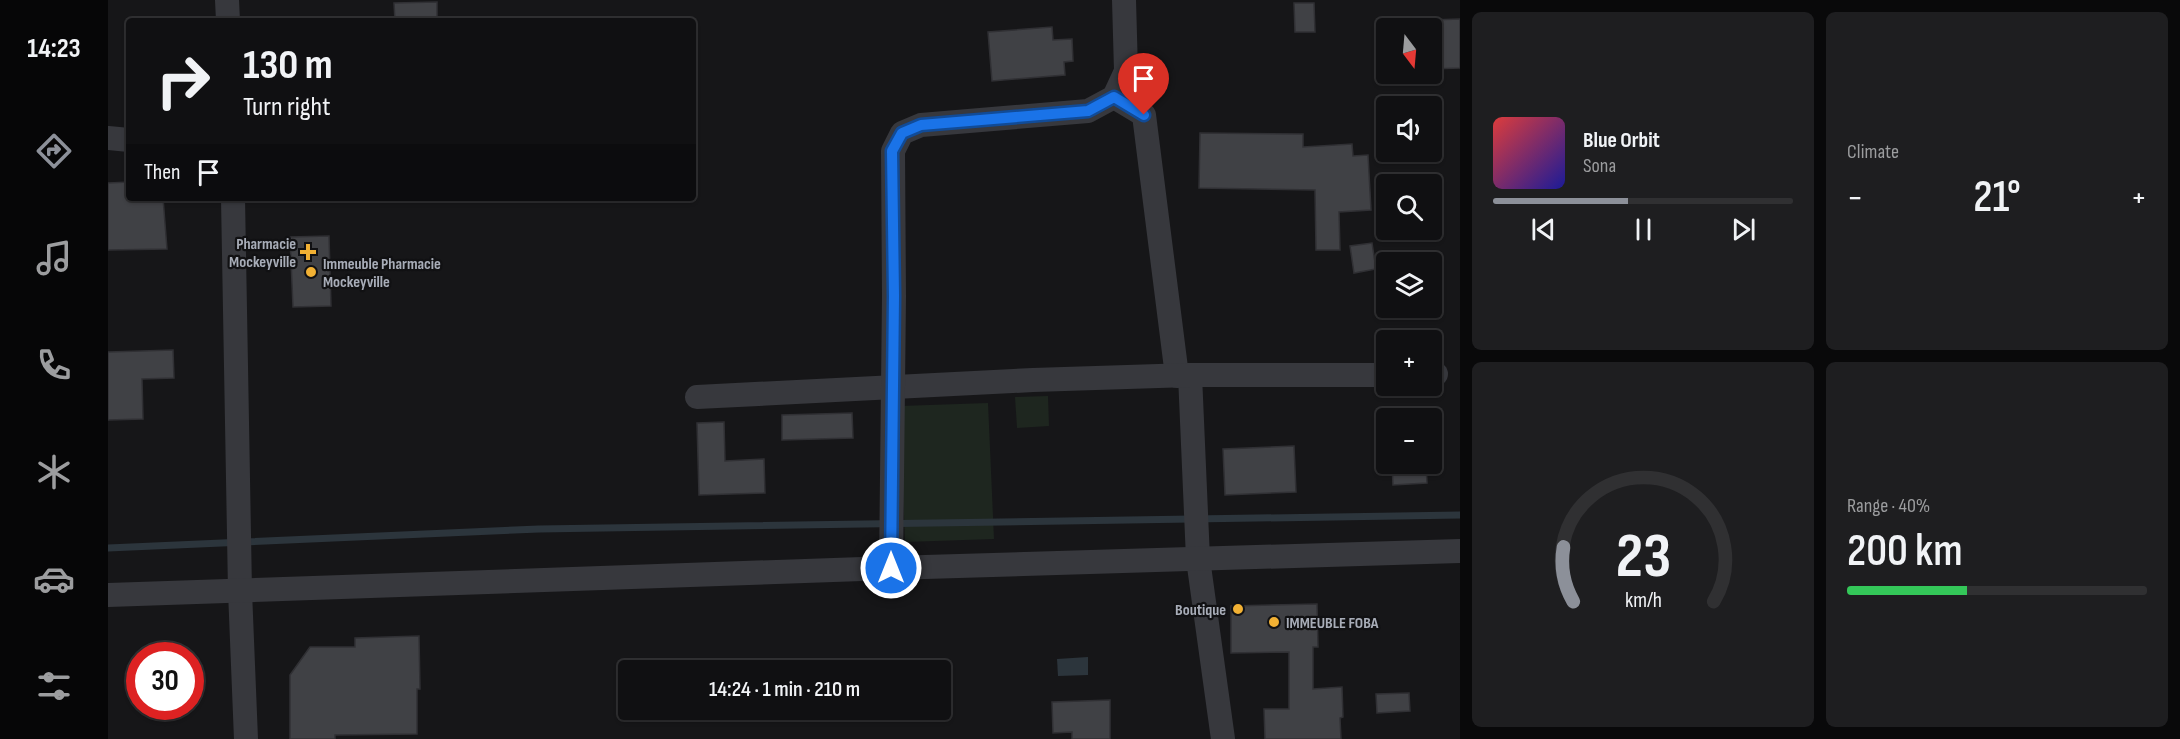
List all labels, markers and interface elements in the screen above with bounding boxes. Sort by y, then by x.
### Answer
north arrow [1376,18,1442,84]
map controls [1376,18,1442,474]
text: 14:23 [27,33,81,65]
text: 130 m [243,40,333,91]
icon: right [144,42,222,120]
pin [1118,53,1169,115]
icon: arrive [1127,62,1160,95]
text: Turn right [243,91,330,123]
button: sound [1376,96,1442,162]
text: Blue Orbit [1583,127,1660,154]
icon: directions [33,130,75,172]
text: Climate [1847,140,1899,164]
text: Sona [1583,154,1616,178]
icon: arrive [192,156,225,189]
text: Then [144,159,180,186]
text: 21° [1973,170,2021,225]
button: search [1376,174,1442,240]
text: − [1847,178,1863,218]
text: + [2131,178,2147,218]
icon: previous [1527,213,1560,246]
icon: pause [1627,213,1660,246]
icon: next [1727,213,1760,246]
place label: Pharmacie Mockeyville [229,235,296,272]
icon: music [33,237,75,279]
marker: Pharmacie Mockeyville [301,245,315,259]
button: layers [1376,252,1442,318]
place label: Immeuble Pharmacie Mockeyville [323,255,441,292]
marker: Immeuble Pharmacie Mockeyville [304,265,318,279]
button: + [1376,330,1442,396]
icon: phone [33,344,75,386]
button: − [1376,408,1442,474]
icon: climate [33,451,75,493]
text: Range · 40% [1847,494,1930,518]
text: 23 [1615,520,1671,595]
text: 200 km [1847,524,1963,579]
position arrow [859,536,923,600]
icon: car [33,558,75,600]
text: km/h [1624,588,1662,613]
place label: Boutique [1175,601,1226,620]
marker: Boutique [1231,602,1245,616]
place label: IMMEUBLE FOBA [1286,614,1379,633]
marker: IMMEUBLE FOBA [1267,615,1281,629]
speed limit sign: 30 [126,642,204,720]
icon: filters [33,665,75,707]
text: 14:24 · 1 min · 210 m [709,676,860,703]

